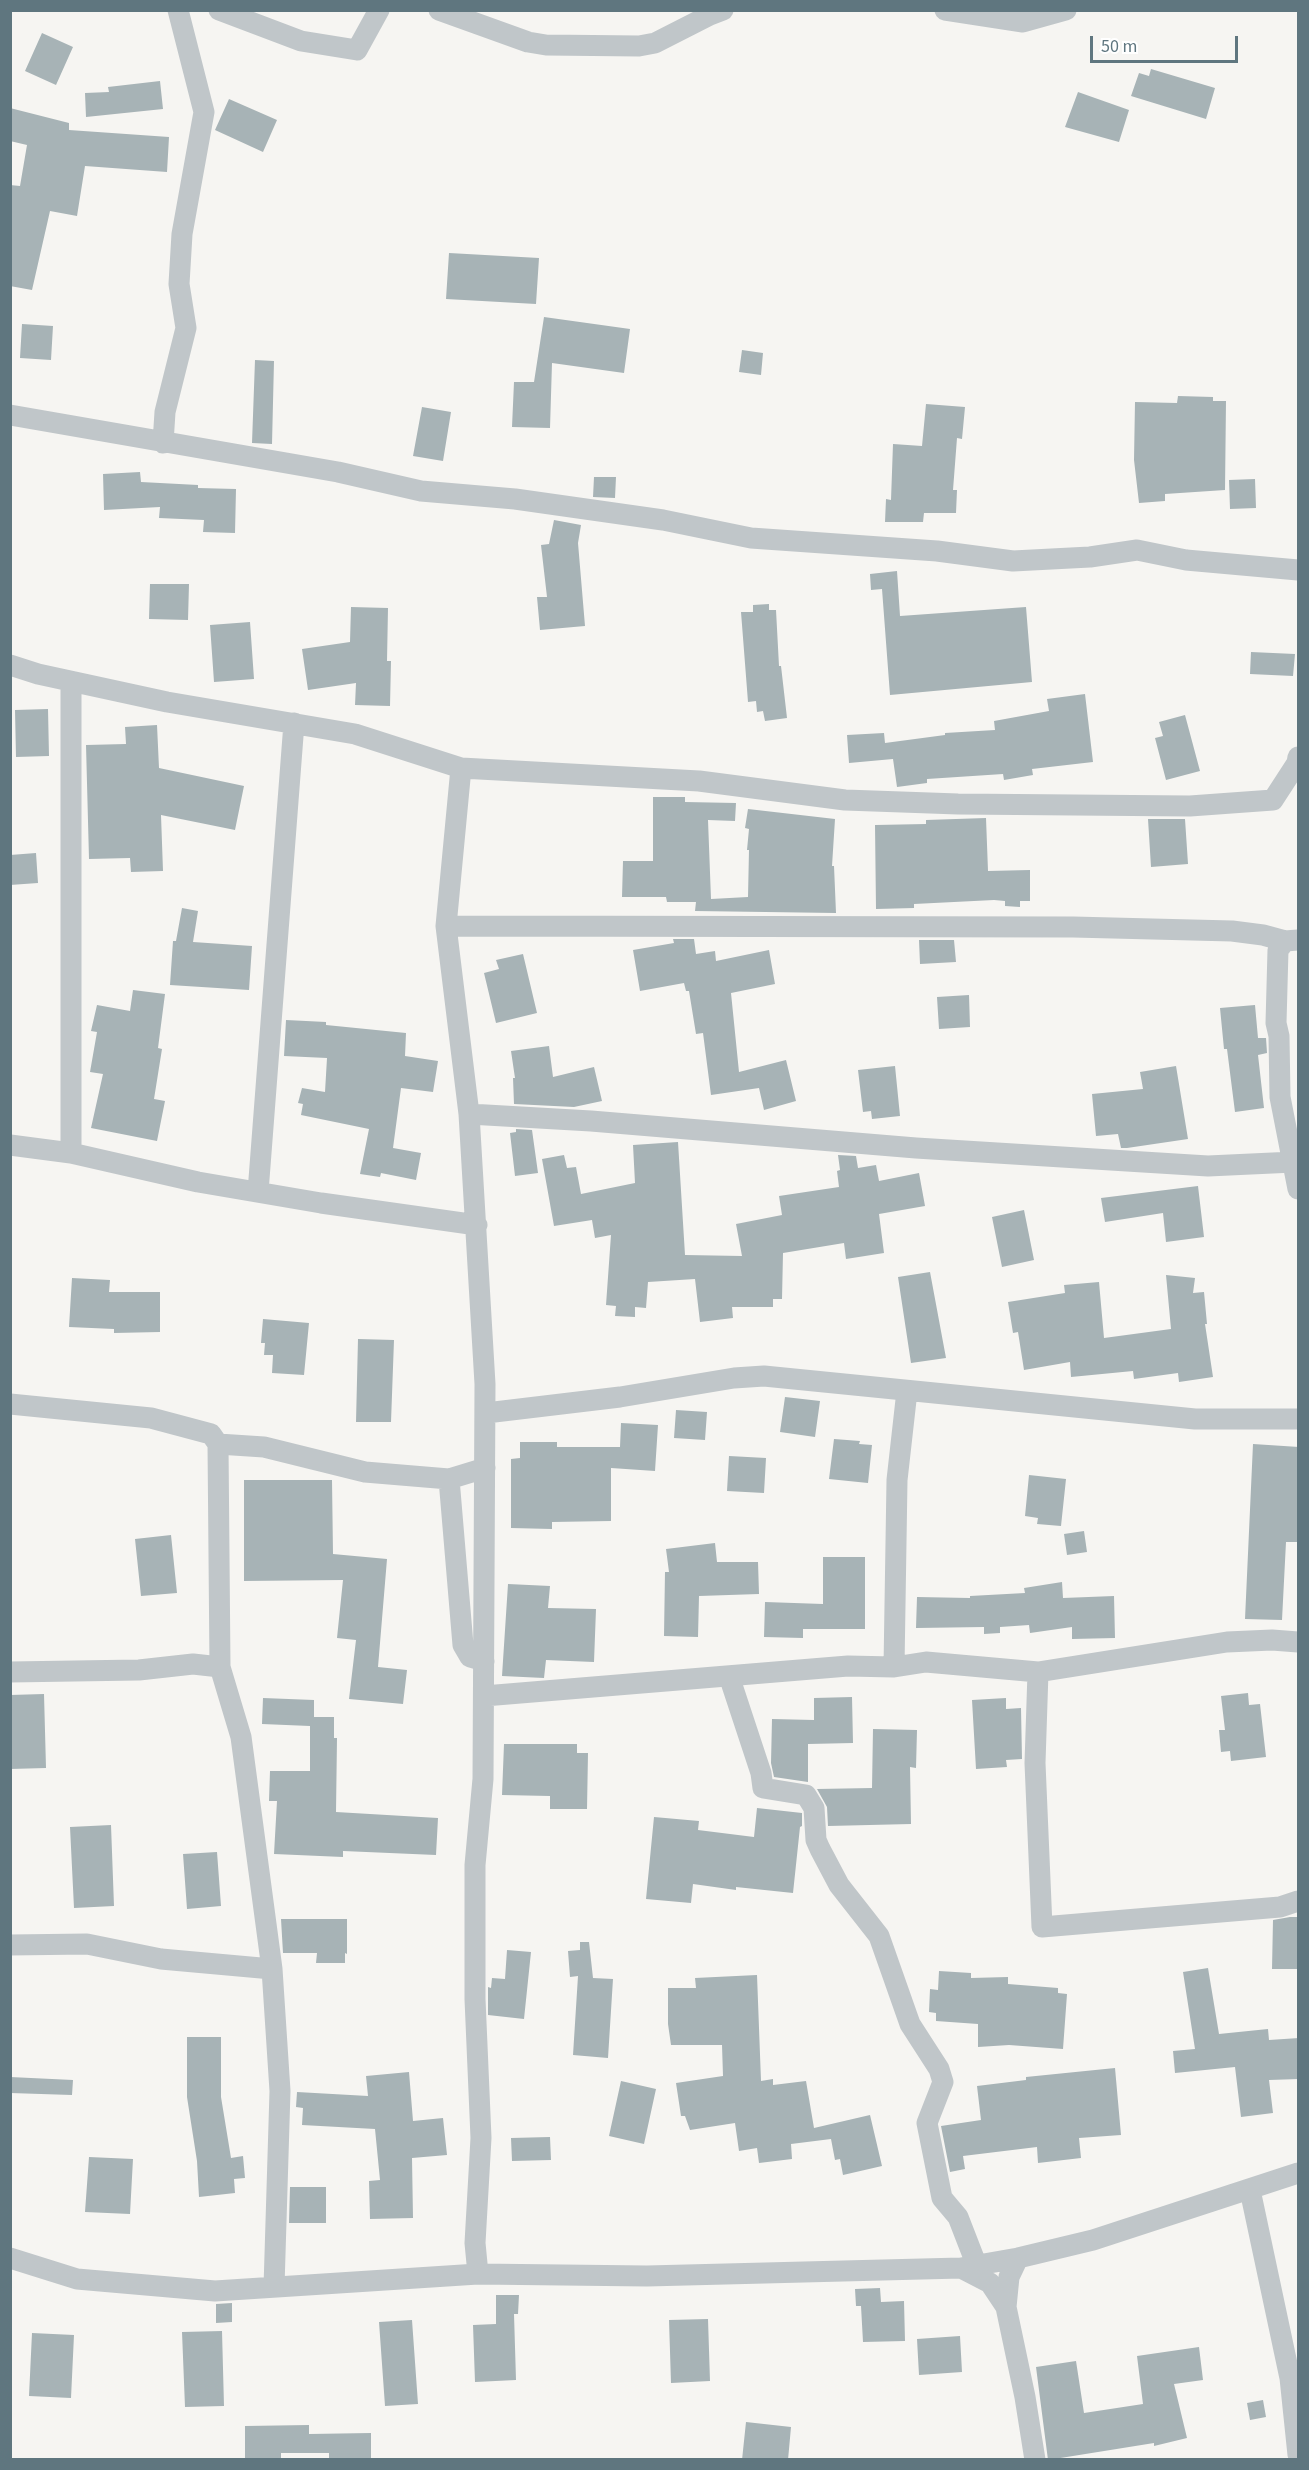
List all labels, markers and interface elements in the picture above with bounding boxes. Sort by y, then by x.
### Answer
scale bar [1093,24,1242,62]
text: 50 m [1101,34,1137,59]

